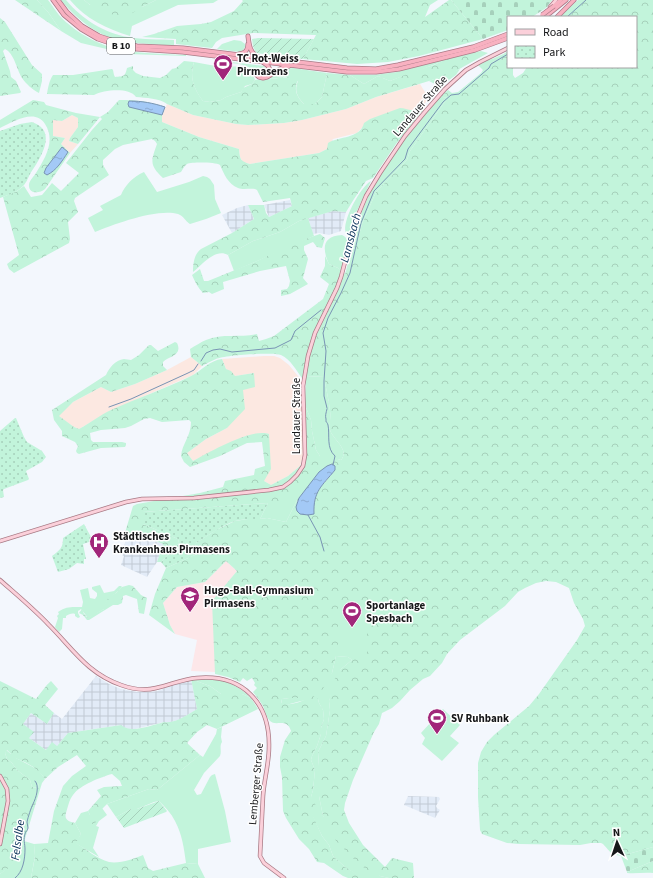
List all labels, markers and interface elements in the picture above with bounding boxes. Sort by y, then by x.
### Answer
legend [507,16,637,68]
text: Road [543,24,569,41]
road number: B 10 [107,38,135,54]
text: Park [543,44,565,61]
place label: TC Rot-Weiss Pirmasens [237,51,299,79]
sports icon: TC Rot-Weiss Pirmasens [212,53,234,81]
street label: Landauer Straße [389,72,451,140]
water label: Lamsbach [336,211,366,265]
street label: Landauer Straße [289,377,304,454]
place label: Städtisches Krankenhaus Pirmasens [113,529,230,557]
hospital icon: Städtisches Krankenhaus Pirmasens [88,531,110,559]
place label: Hugo-Ball-Gymnasium Pirmasens [204,583,313,611]
school or university icon: Hugo-Ball-Gymnasium Pirmasens [179,585,201,613]
place label: Sportanlage Spesbach [366,598,426,626]
sports icon: Sportanlage Spesbach [341,600,363,628]
sports icon: SV Ruhbank [426,707,448,735]
place label: SV Ruhbank [451,711,509,726]
street label: Lemberger Straße [245,742,267,826]
water label: Felsalbe [7,818,29,861]
north arrow [597,822,637,862]
text: N [612,825,621,840]

